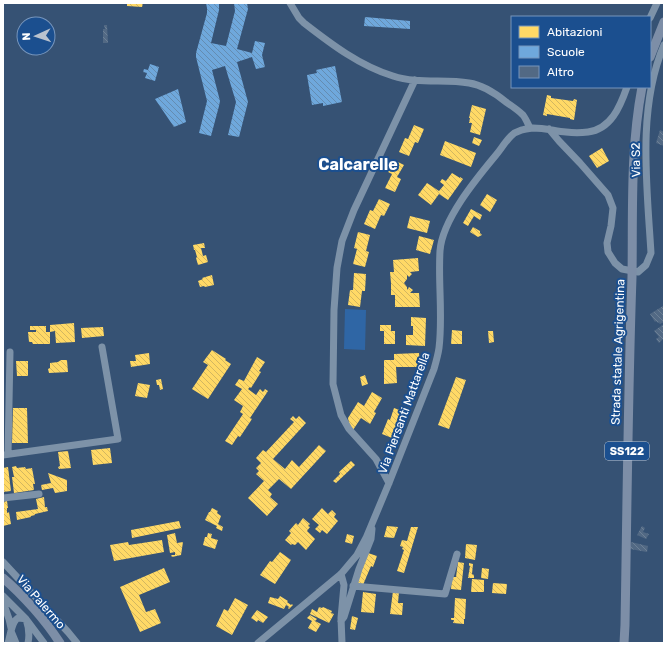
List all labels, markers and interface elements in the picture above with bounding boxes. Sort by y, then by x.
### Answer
north arrow [16,16,56,56]
legend [511,16,651,88]
text: Abitazioni [547,25,603,39]
text: N [20,32,33,41]
text: Scuole [547,45,585,59]
text: Altro [547,65,574,79]
street label: Via S2 [629,142,643,178]
district label: Calcarelle [318,155,398,174]
street label: Strada statale Agrigentina [608,279,628,425]
street label: Via Piersanti Mattarella [375,350,433,476]
road number: SS122 [605,442,649,460]
street label: Via Palermo [14,572,68,632]

